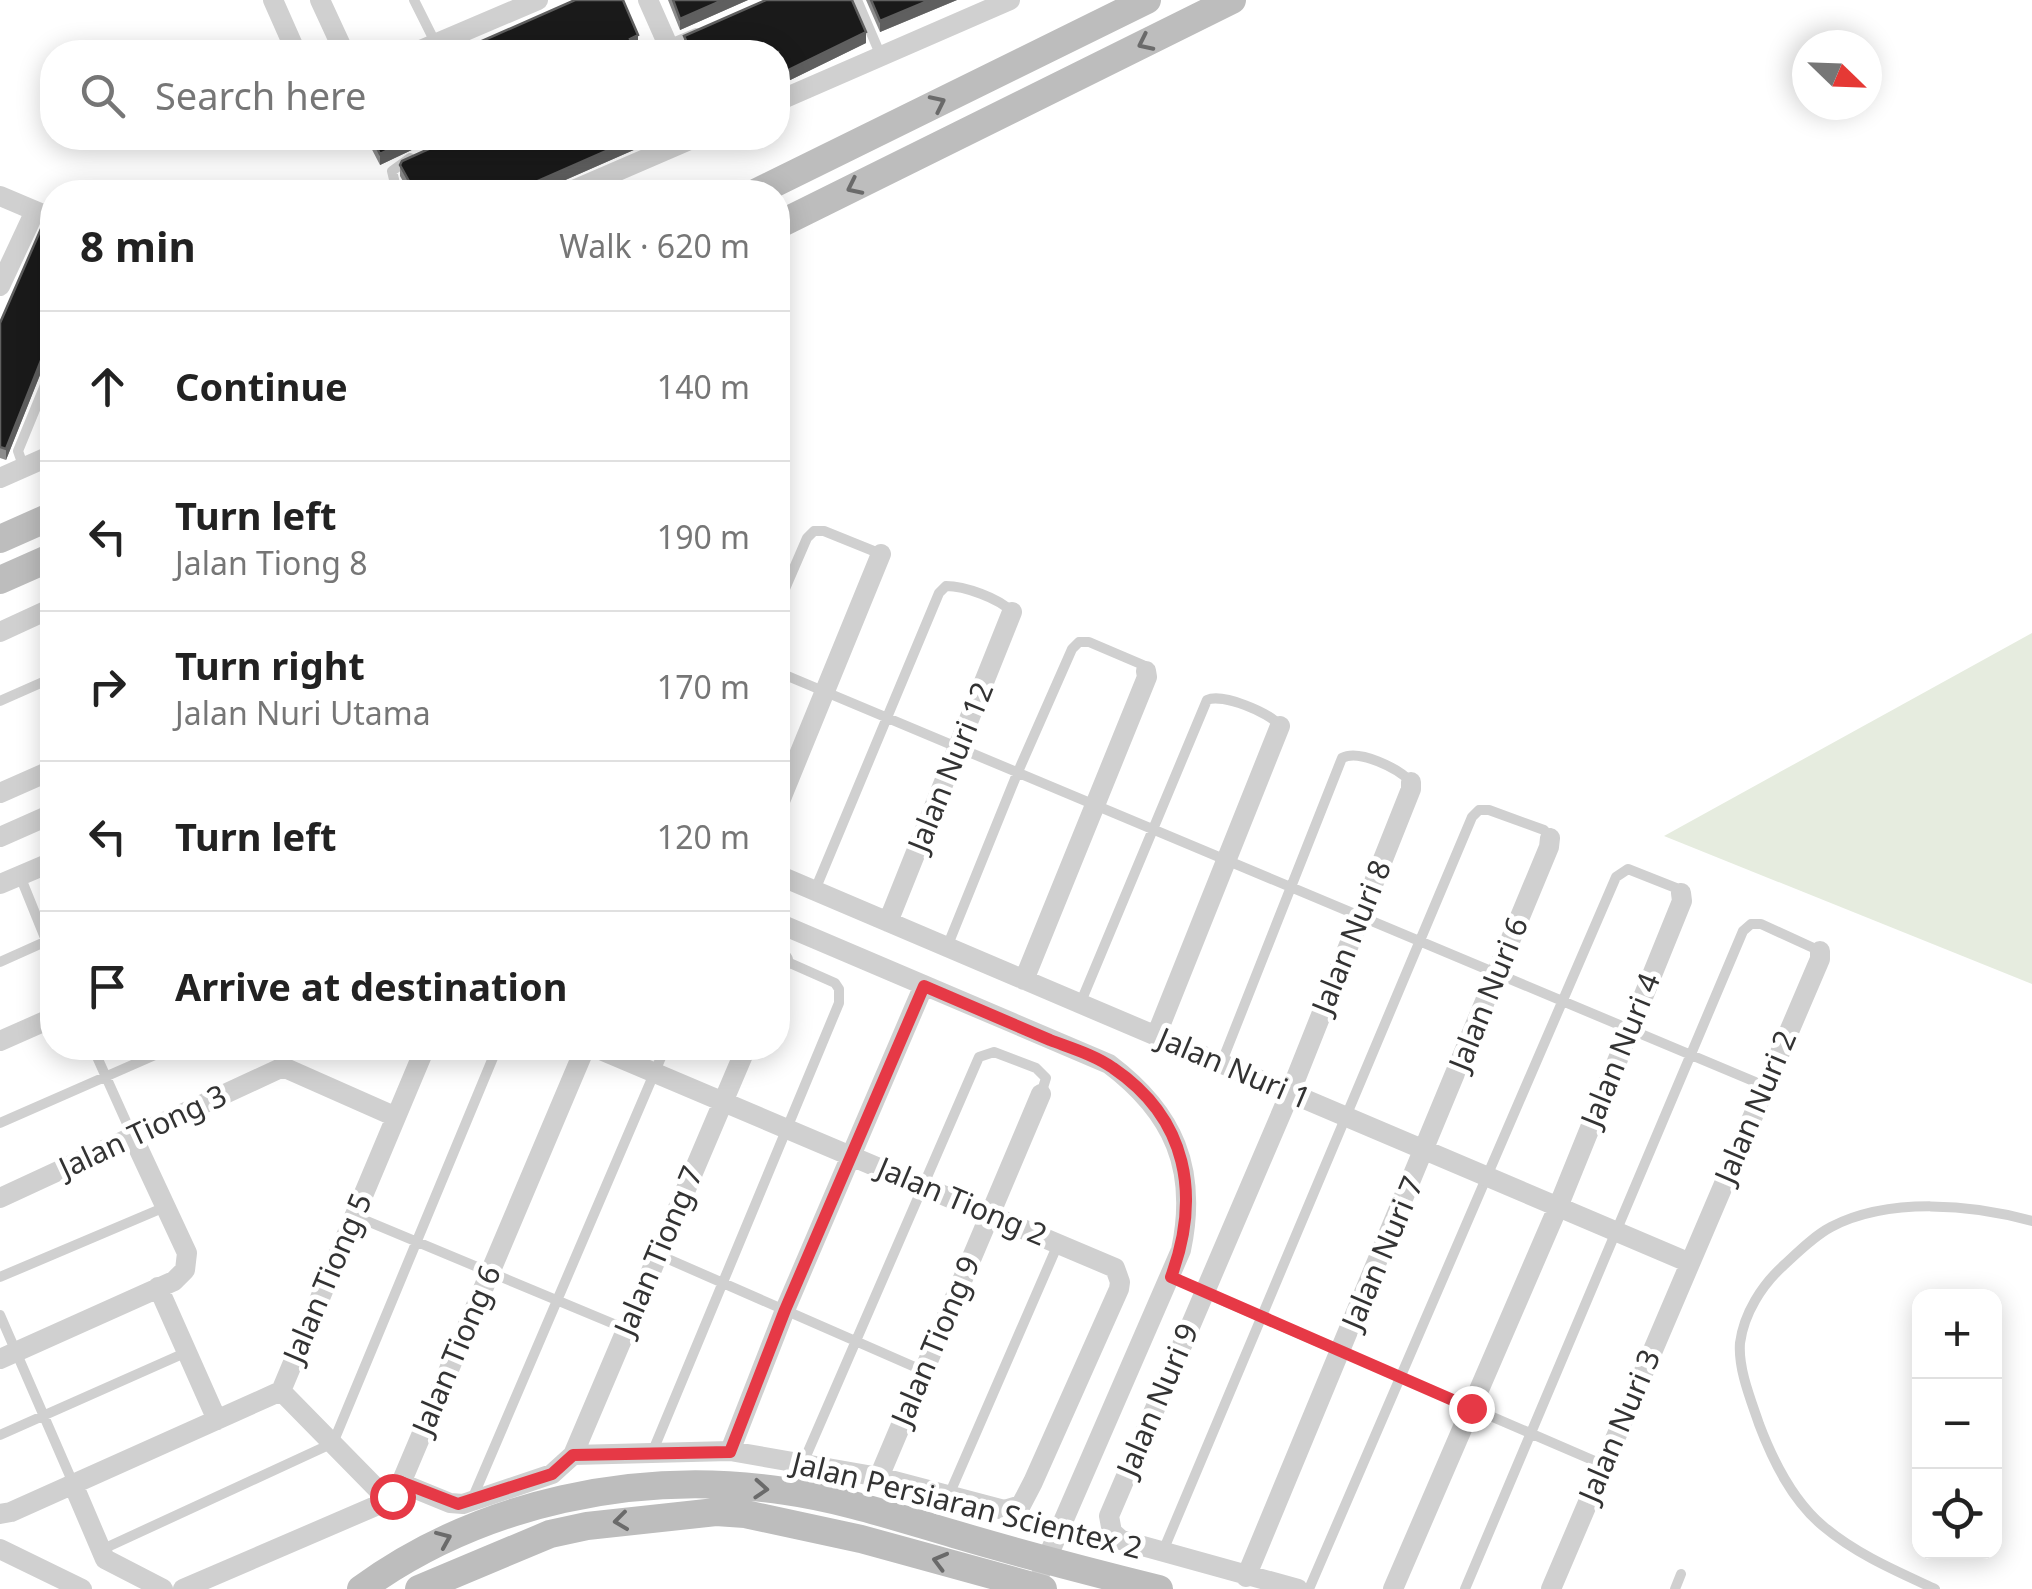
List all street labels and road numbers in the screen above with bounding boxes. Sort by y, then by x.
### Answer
street label: Jalan Nuri 12 [896,676,1002,860]
street label: Jalan Nuri 8 [1300,853,1400,1022]
street label: Jalan Nuri 6 [1437,910,1537,1079]
street label: Jalan Nuri 4 [1569,966,1669,1135]
street label: Jalan Nuri 1 [1149,1016,1317,1118]
street label: Jalan Nuri 2 [1703,1024,1805,1192]
street label: Jalan Tiong 3 [49,1074,233,1189]
street label: Jalan Tiong 2 [869,1145,1054,1255]
street label: Jalan Tiong 7 [602,1159,712,1344]
street label: Jalan Nuri 7 [1330,1170,1432,1338]
street label: Jalan Tiong 5 [271,1186,381,1371]
street label: Jalan Tiong 9 [879,1249,989,1434]
street label: Jalan Tiong 6 [400,1258,510,1443]
street label: Jalan Nuri 9 [1105,1317,1207,1485]
street label: Jalan Nuri 3 [1567,1343,1669,1511]
street label: Jalan Persiaran Scientex 2 [785,1440,1147,1568]

